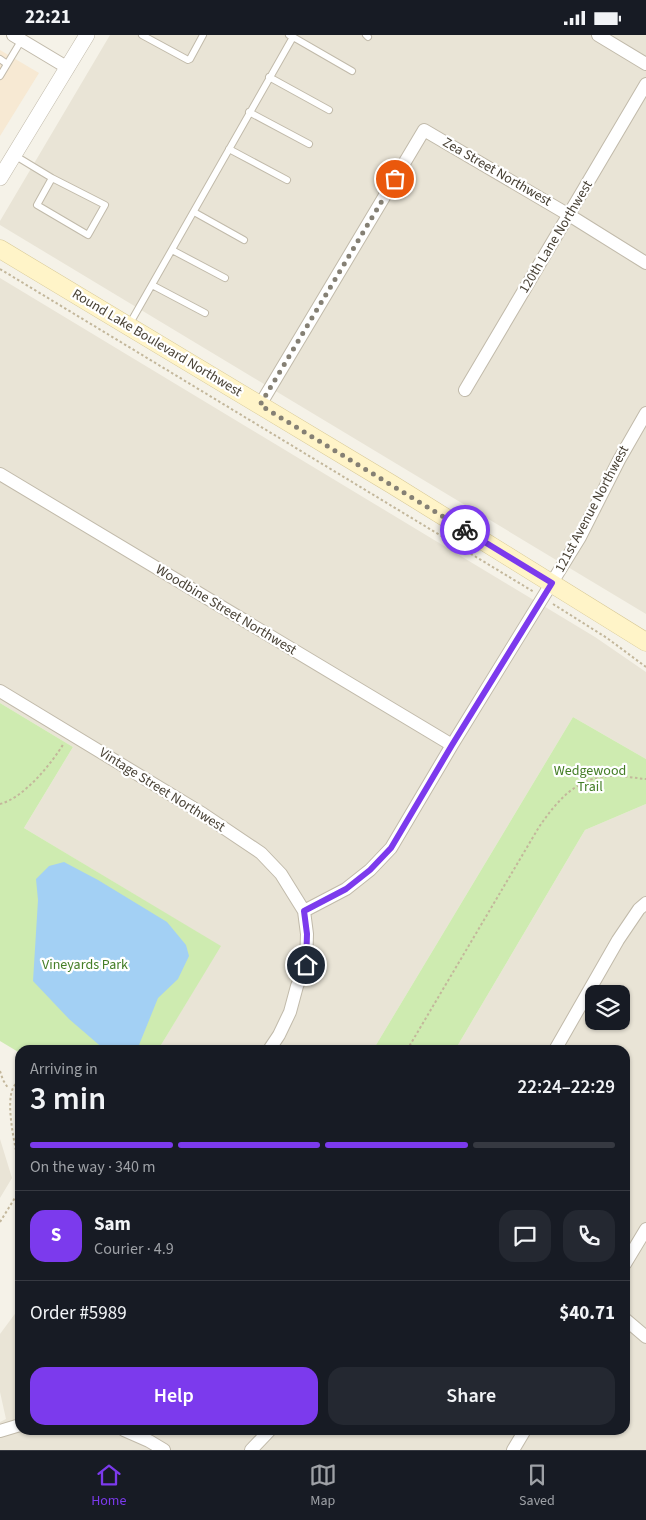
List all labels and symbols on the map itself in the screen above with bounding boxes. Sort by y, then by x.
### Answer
street label: Zea Street Northwest [439,133,555,212]
pin [374,158,416,200]
street label: 120th Lane Northwest [514,177,598,297]
street label: Round Lake Boulevard Northwest [68,284,246,402]
street label: 121st Avenue Northwest [550,442,634,576]
courier [440,505,490,555]
street label: Woodbine Street Northwest [152,560,301,660]
street label: Vintage Street Northwest [95,743,229,837]
park label: Wedgewood Trail [554,761,626,797]
pin [285,944,327,986]
park label: Vineyards Park [42,955,128,975]

